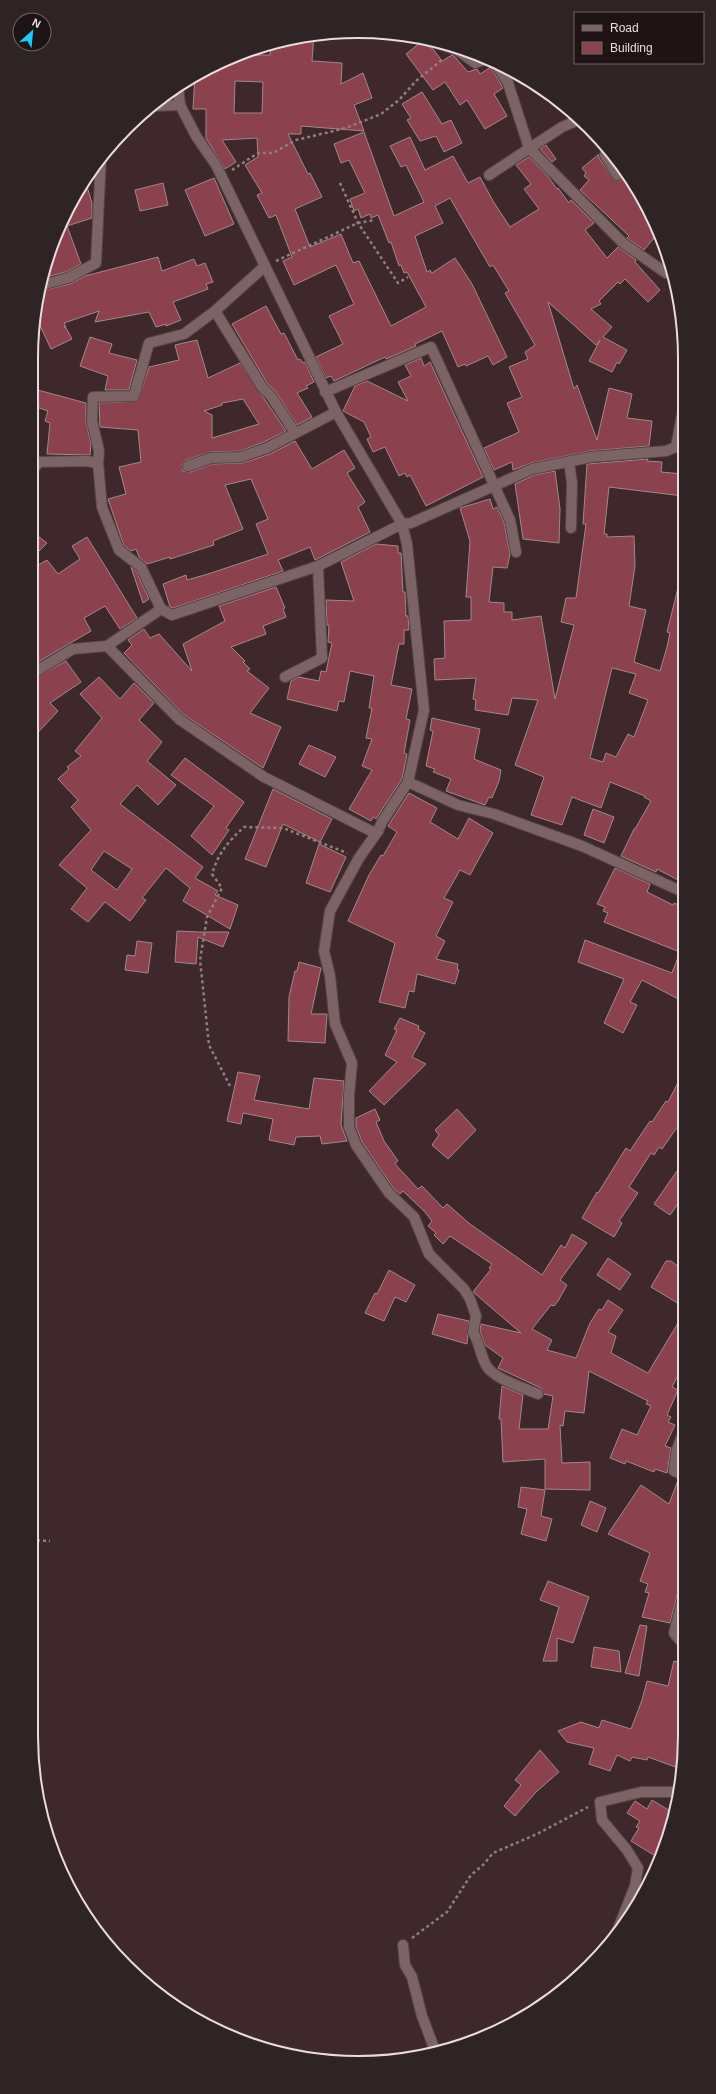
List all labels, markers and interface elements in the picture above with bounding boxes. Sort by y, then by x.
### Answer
north arrow [12,12,52,52]
legend [574,12,704,64]
text: N [30,16,43,30]
text: Road [610,21,639,35]
text: Building [610,41,653,55]

